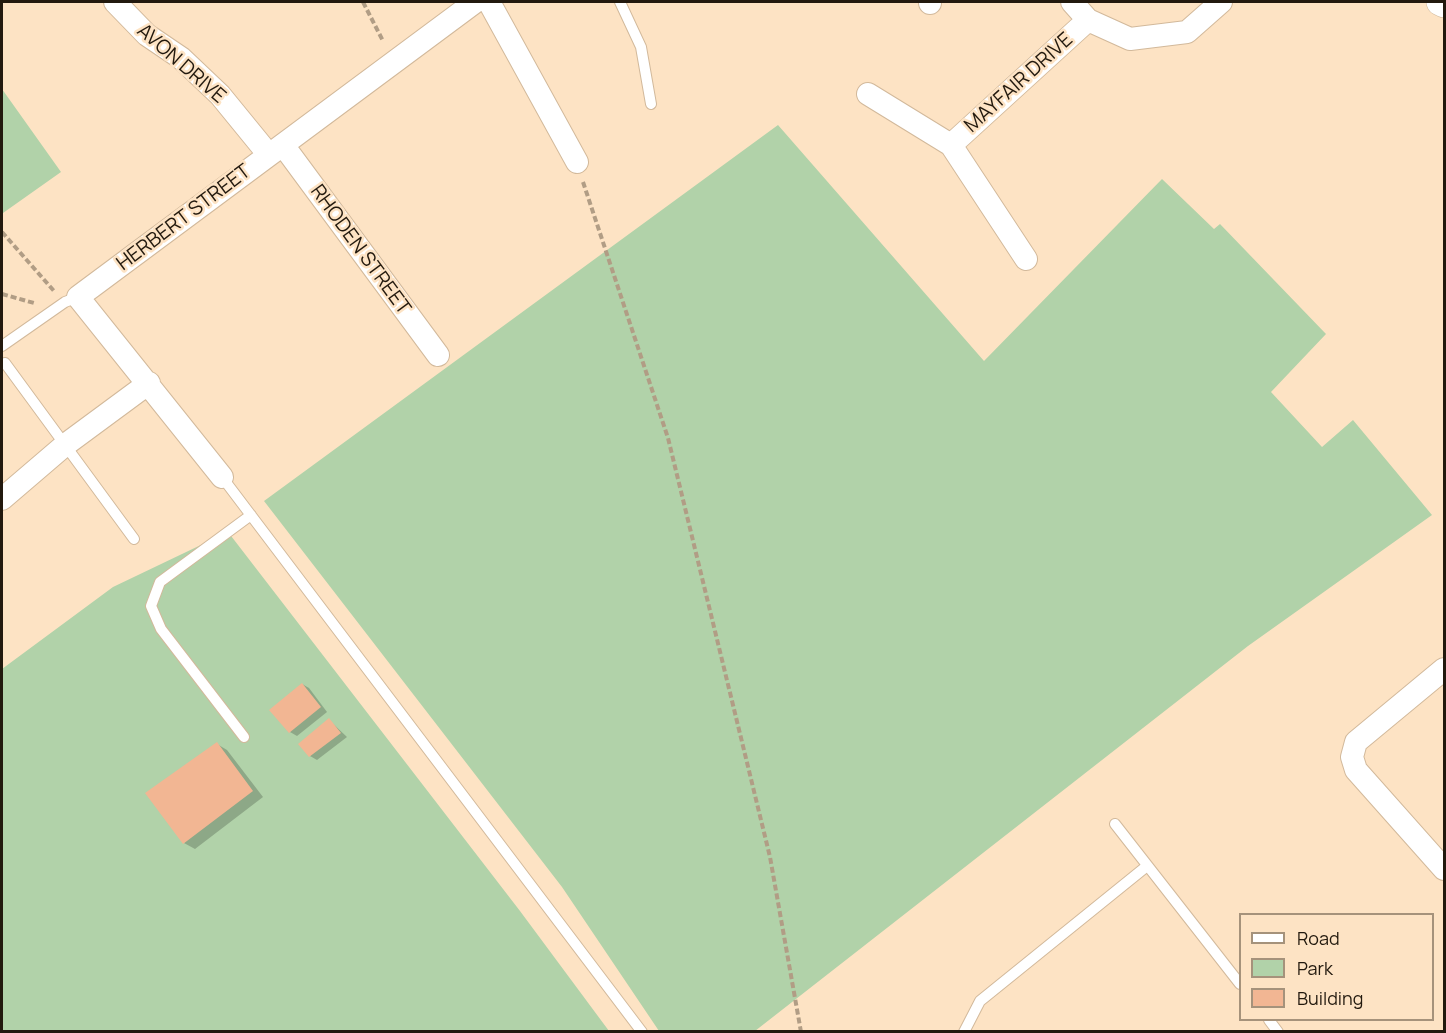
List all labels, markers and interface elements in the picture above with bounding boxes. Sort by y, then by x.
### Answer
street label: AVON DRIVE [132,19,230,109]
street label: MAYFAIR DRIVE [960,28,1078,138]
street label: HERBERT STREET [112,160,256,276]
street label: RHODEN STREET [305,180,415,320]
legend [1239,913,1434,1021]
text: Road [1297,926,1340,950]
text: Park [1297,956,1333,980]
text: Building [1297,986,1363,1010]

